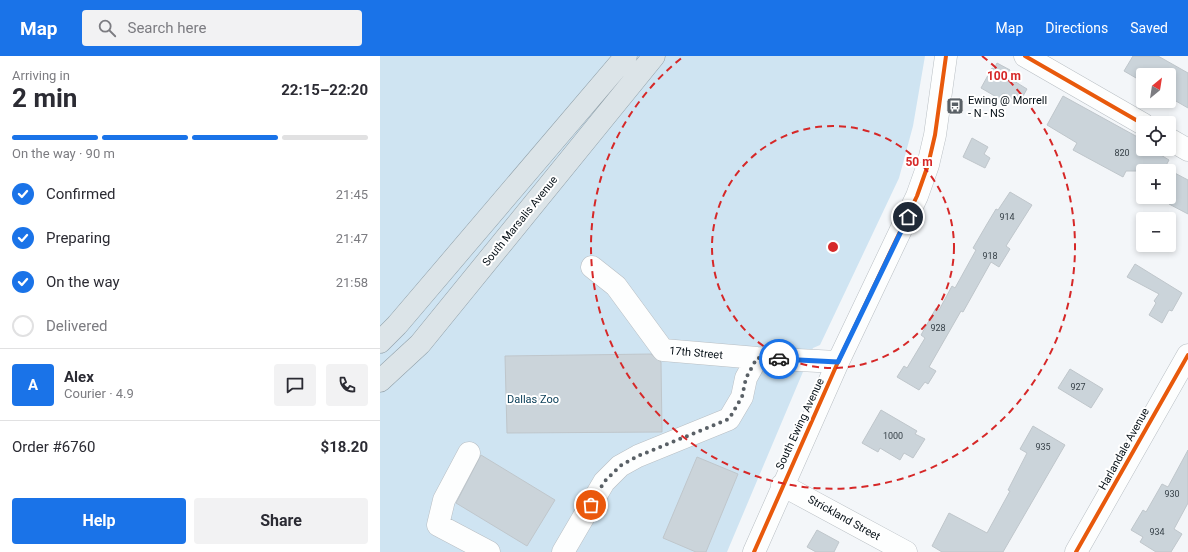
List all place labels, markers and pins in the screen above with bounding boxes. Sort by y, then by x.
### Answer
place label: Ewing @ Morrell - N - NS [968,94,1047,120]
bus stop icon: Ewing @ Morrell - N - NS [945,96,965,116]
pin [891,200,925,234]
centre of rings [826,240,840,254]
pin [574,488,608,522]

